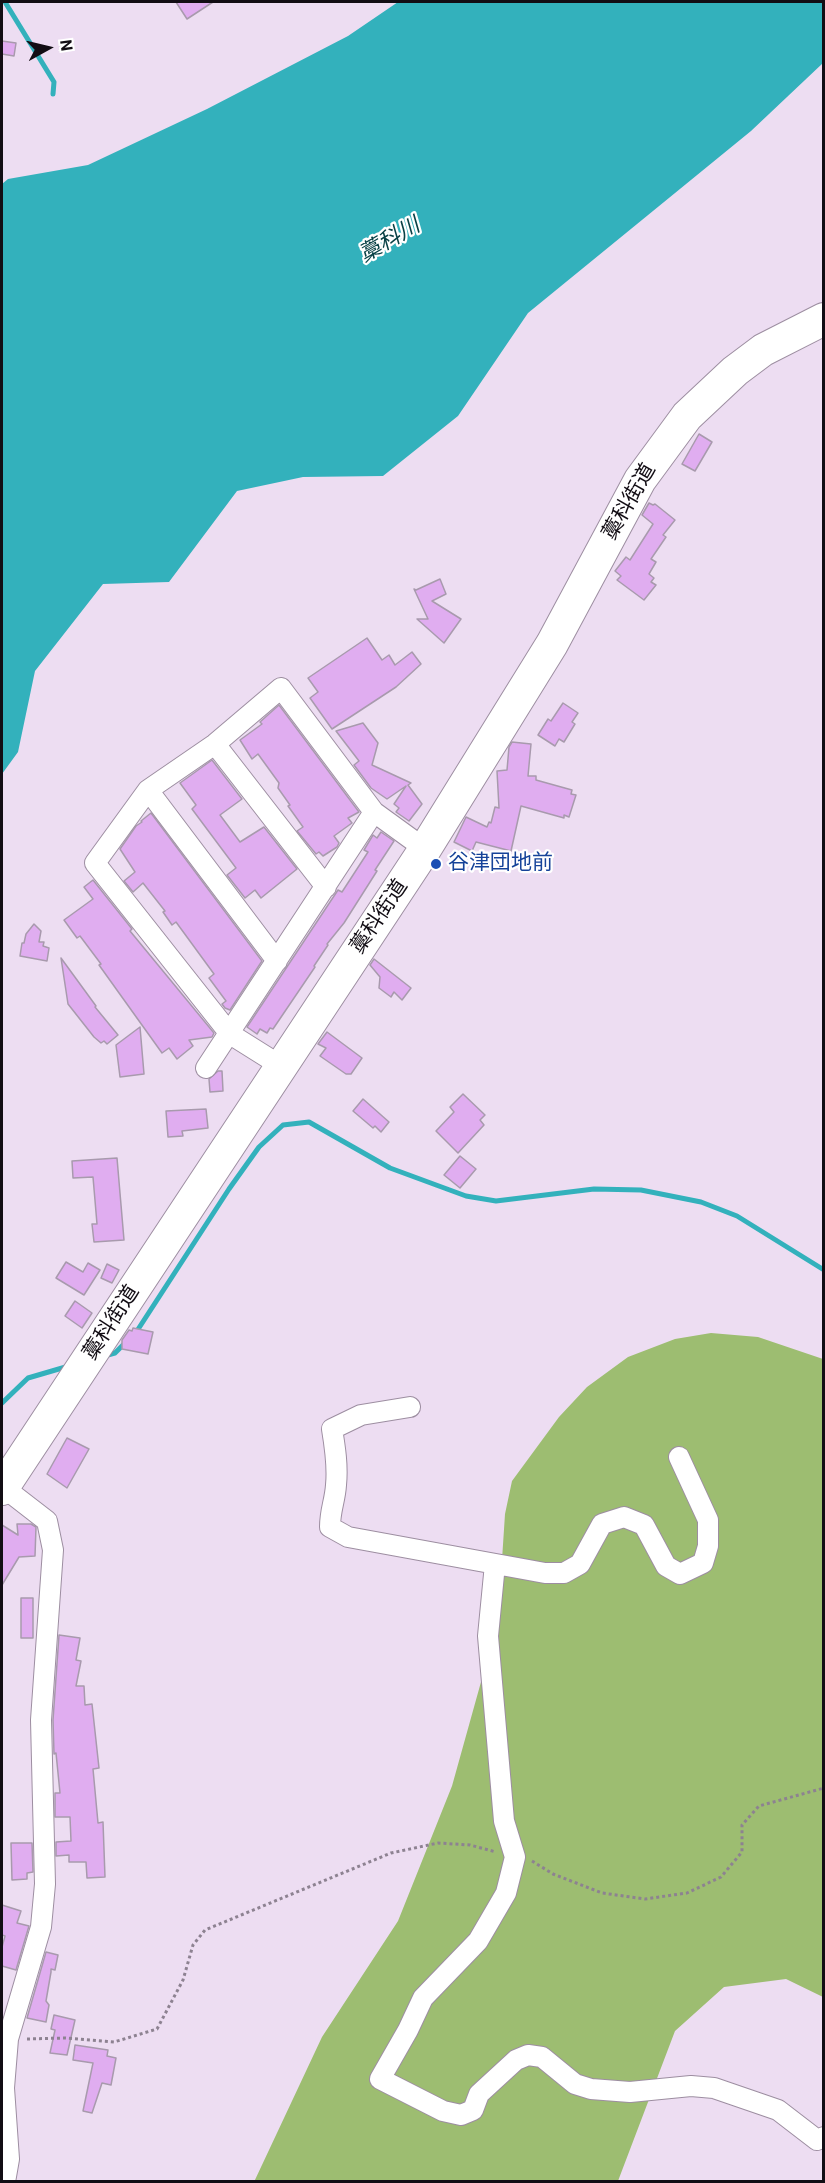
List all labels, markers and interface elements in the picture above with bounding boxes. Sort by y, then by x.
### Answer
north arrow [18,18,78,78]
text: N [56,39,77,52]
water label: 藁科川 [355,213,425,269]
street label: 藁科街道 [598,459,662,545]
place label: 谷津団地前 [448,851,553,877]
marker: 谷津団地前 [429,857,443,871]
street label: 藁科街道 [346,875,414,959]
street label: 藁科街道 [79,1281,145,1365]

